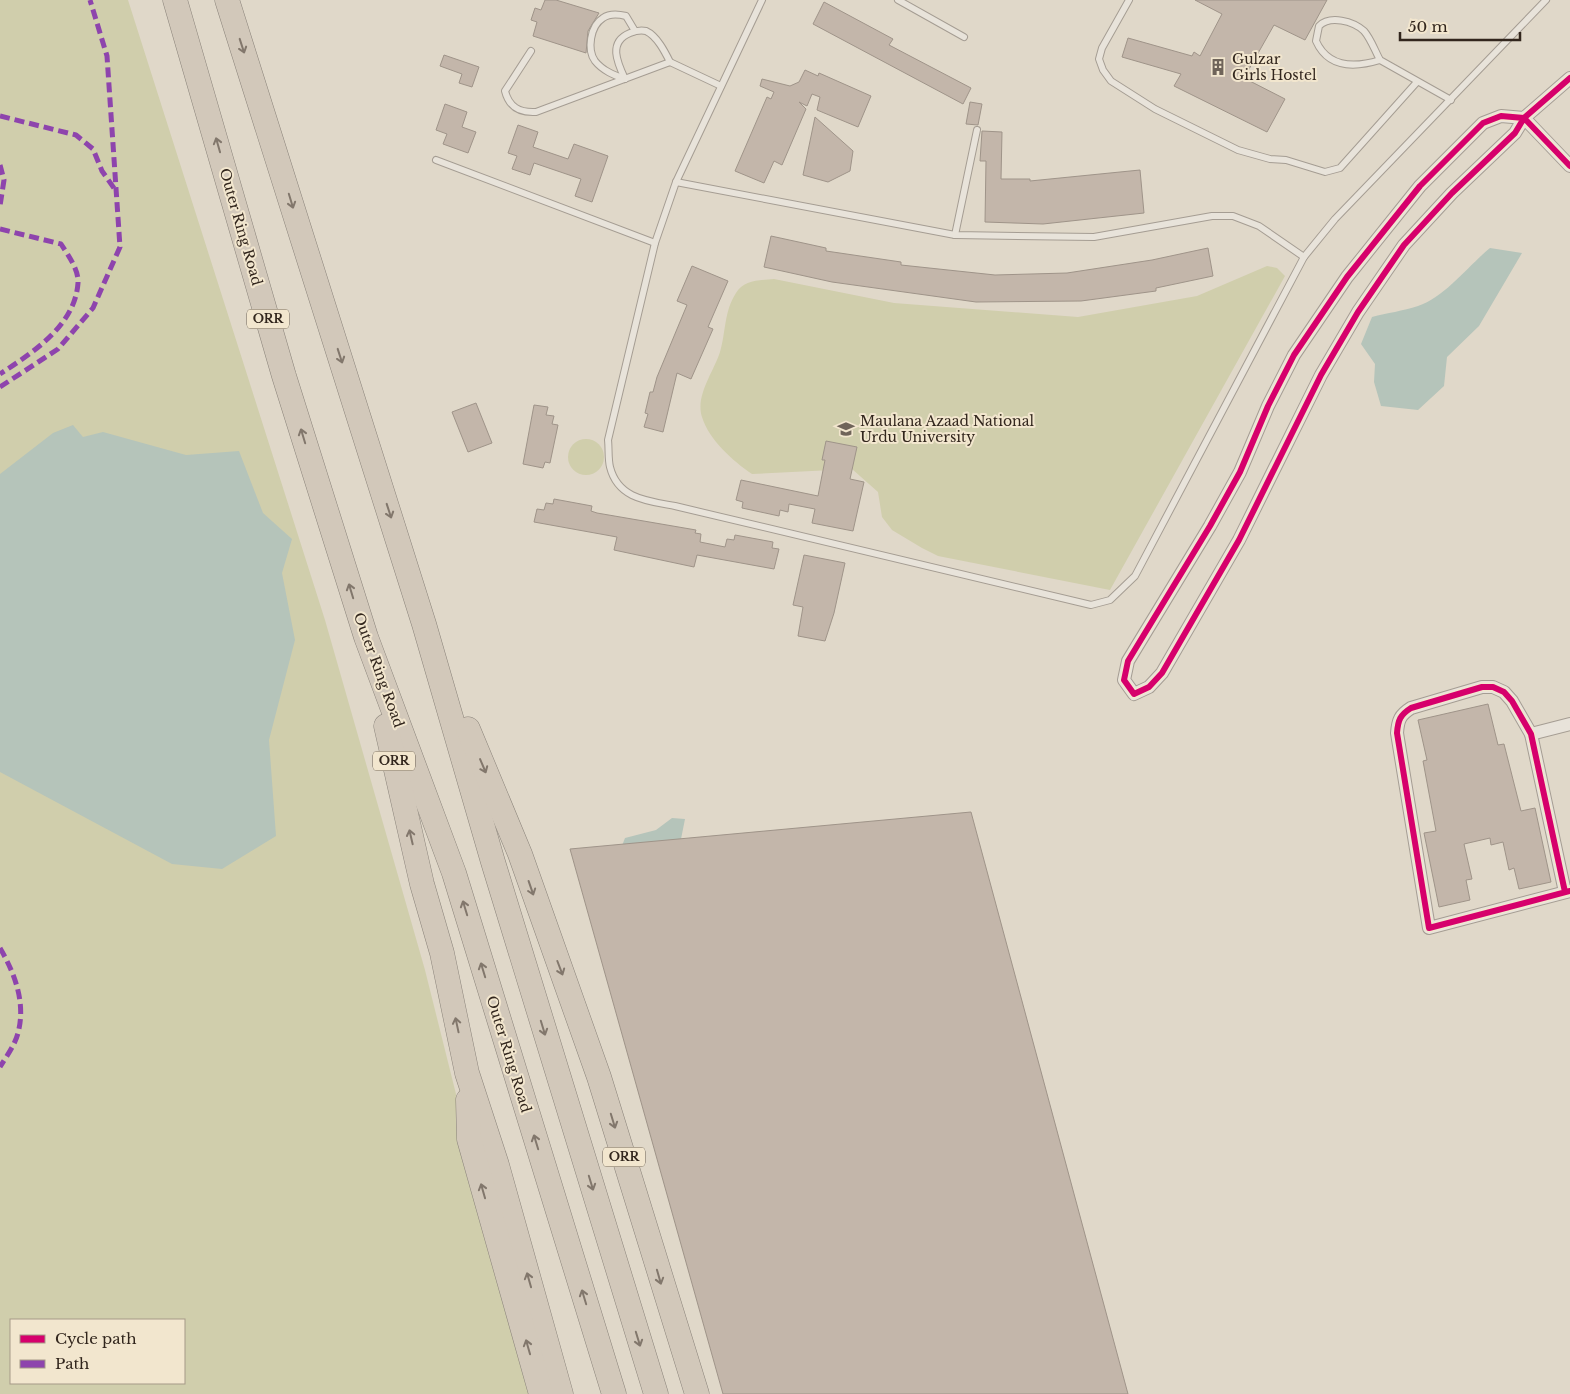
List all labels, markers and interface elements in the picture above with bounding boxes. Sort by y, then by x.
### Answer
scale bar [1400,10,1520,42]
text: 50 m [1408,17,1448,36]
one-way arrow [238,38,247,54]
place label: Gulzar Girls Hostel [1232,50,1317,84]
building icon: Gulzar Girls Hostel [1208,57,1228,77]
one-way arrow [212,138,222,154]
street label: Outer Ring Road [216,166,267,288]
one-way arrow [286,193,296,209]
road number: ORR [247,310,289,328]
one-way arrow [335,348,345,364]
place label: Maulana Azaad National Urdu University [860,412,1034,446]
school or university icon: Maulana Azaad National Urdu University [836,419,856,439]
one-way arrow [298,428,307,444]
one-way arrow [384,503,394,519]
one-way arrow [346,583,356,599]
street label: Outer Ring Road [350,610,408,731]
road number: ORR [373,751,415,770]
one-way arrow [479,757,488,773]
one-way arrow [406,829,415,845]
one-way arrow [527,880,536,895]
one-way arrow [459,901,469,917]
one-way arrow [556,960,565,975]
one-way arrow [478,962,488,978]
street label: Outer Ring Road [483,993,535,1115]
one-way arrow [452,1018,461,1034]
one-way arrow [539,1020,549,1036]
one-way arrow [608,1113,618,1129]
one-way arrow [531,1134,541,1150]
road number: ORR [603,1148,645,1166]
one-way arrow [586,1175,596,1191]
one-way arrow [478,1183,488,1199]
one-way arrow [655,1269,665,1285]
one-way arrow [524,1272,534,1288]
one-way arrow [578,1290,588,1306]
legend [10,1319,185,1384]
text: Cycle path [55,1329,137,1348]
one-way arrow [634,1330,644,1346]
one-way arrow [522,1340,532,1356]
text: Path [55,1354,89,1373]

